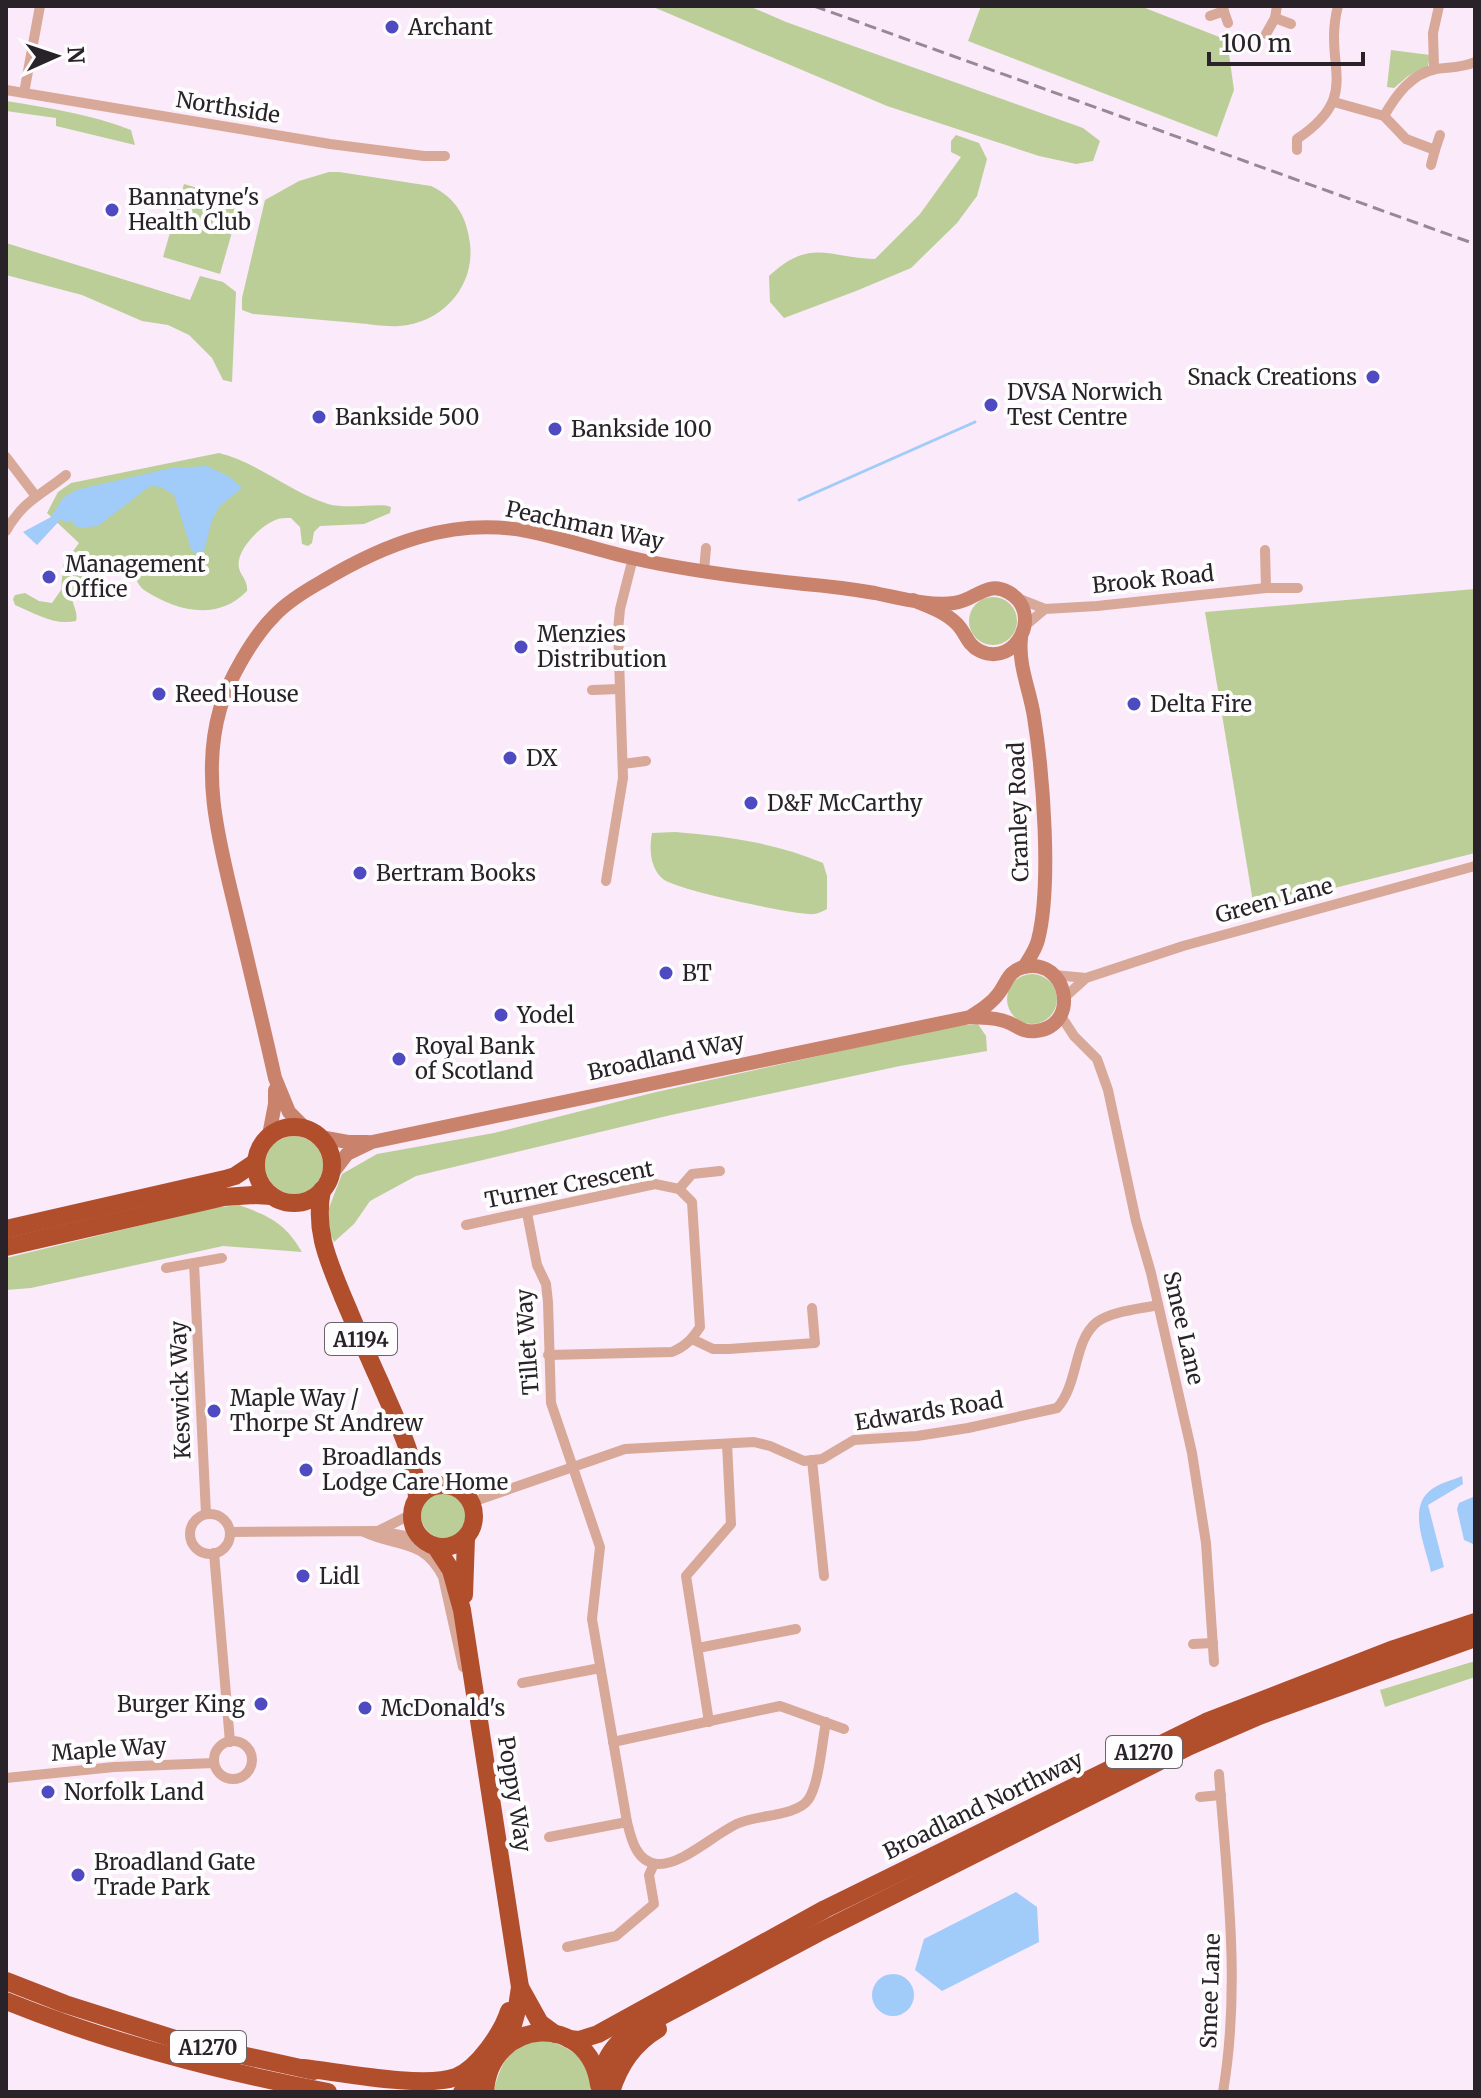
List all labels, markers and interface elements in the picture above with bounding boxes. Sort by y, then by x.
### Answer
place label: Archant [407,13,493,41]
north arrow [16,16,96,96]
scale bar [1209,16,1363,66]
marker: Archant [383,18,401,36]
text: 100 m [1221,28,1292,59]
text: N [62,46,90,65]
street label: Northside [174,85,282,129]
place label: Bannatyne's Health Club [128,183,259,236]
marker: Bannatyne's Health Club [103,201,121,219]
place label: Snack Creations [1187,363,1357,391]
marker: Snack Creations [1364,368,1382,386]
place label: DVSA Norwich Test Centre [1007,378,1163,431]
marker: DVSA Norwich Test Centre [982,396,1000,414]
place label: Bankside 500 [335,403,479,431]
marker: Bankside 500 [310,408,328,426]
place label: Bankside 100 [571,415,712,443]
marker: Bankside 100 [546,420,564,438]
street label: Peachman Way [503,495,667,555]
place label: Management Office [65,550,206,603]
street label: Brook Road [1091,559,1215,599]
marker: Management Office [40,568,58,586]
place label: Menzies Distribution [537,620,667,673]
marker: Menzies Distribution [512,638,530,656]
place label: Reed House [175,680,299,708]
marker: Reed House [150,685,168,703]
place label: Delta Fire [1150,690,1252,718]
marker: Delta Fire [1125,695,1143,713]
street label: Cranley Road [1002,742,1034,882]
place label: DX [526,744,558,772]
marker: DX [501,749,519,767]
place label: D&F McCarthy [767,789,923,817]
marker: D&F McCarthy [742,794,760,812]
place label: Bertram Books [376,859,536,887]
marker: Bertram Books [351,864,369,882]
street label: Green Lane [1212,871,1336,929]
place label: BT [682,959,712,987]
marker: BT [657,964,675,982]
place label: Yodel [516,1001,575,1029]
marker: Yodel [492,1006,510,1024]
street label: Broadland Way [585,1026,747,1086]
place label: Royal Bank of Scotland [415,1032,535,1085]
marker: Royal Bank of Scotland [390,1050,408,1068]
street label: Turner Crescent [482,1154,656,1214]
street label: Smee Lane [1157,1269,1211,1387]
street label: Tillet Way [509,1288,545,1396]
street label: Keswick Way [164,1320,196,1460]
road number: A1194 [325,1323,397,1355]
place label: Maple Way / Thorpe St Andrew [230,1384,424,1437]
street label: Edwards Road [853,1385,1005,1437]
marker: Maple Way / Thorpe St Andrew [205,1402,223,1420]
place label: Broadlands Lodge Care Home [322,1443,508,1496]
marker: Broadlands Lodge Care Home [297,1461,315,1479]
place label: Lidl [319,1562,360,1590]
marker: Lidl [294,1567,312,1585]
place label: Burger King [117,1690,245,1718]
place label: McDonald's [381,1694,505,1722]
marker: Burger King [252,1695,270,1713]
marker: McDonald's [356,1699,374,1717]
street label: Maple Way [50,1731,168,1767]
street label: Poppy Way [492,1734,538,1854]
road number: A1270 [1106,1736,1182,1768]
street label: Broadland Northway [879,1744,1088,1866]
place label: Norfolk Land [64,1778,204,1806]
marker: Norfolk Land [39,1783,57,1801]
place label: Broadland Gate Trade Park [94,1848,255,1901]
marker: Broadland Gate Trade Park [69,1866,87,1884]
street label: Smee Lane [1194,1933,1226,2049]
road number: A1270 [170,2031,246,2063]

